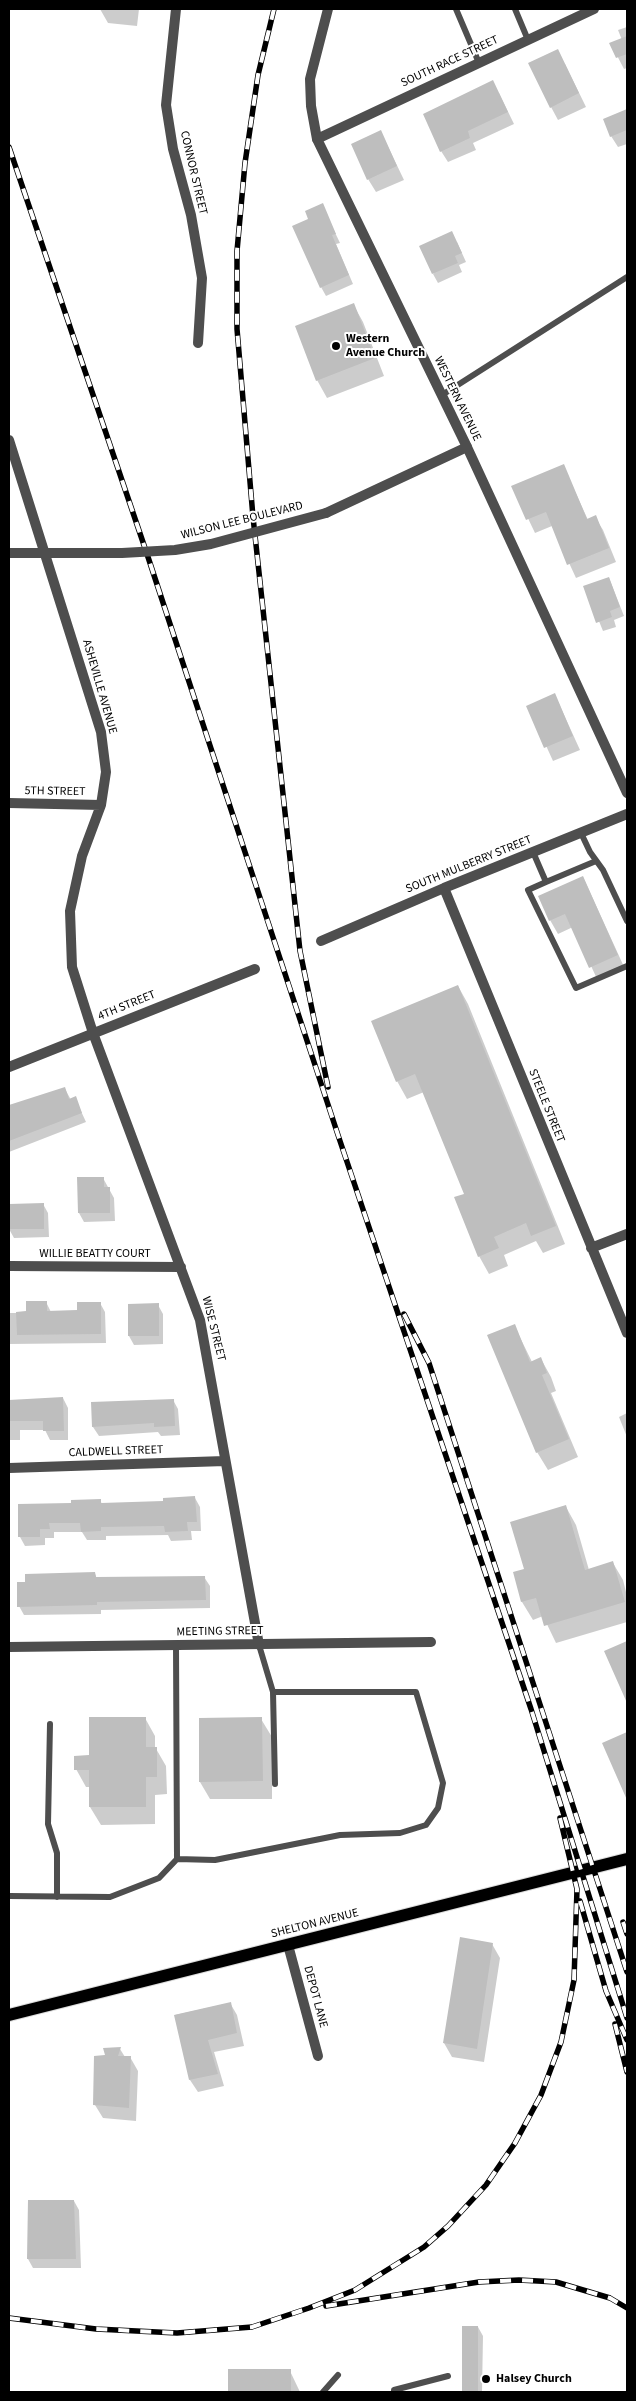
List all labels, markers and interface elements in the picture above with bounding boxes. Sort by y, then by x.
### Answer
street label: SOUTH RACE STREET [399,33,501,91]
street label: CONNOR STREET [176,130,210,216]
place label: Western Avenue Church [346,332,425,360]
marker: Western Avenue Church [330,340,342,352]
street label: WESTERN AVENUE [430,354,484,444]
street label: WILSON LEE BOULEVARD [180,499,304,543]
street label: ASHEVILLE AVENUE [79,638,119,736]
street label: 5TH STREET [24,784,86,800]
street label: SOUTH MULBERRY STREET [404,833,534,897]
street label: 4TH STREET [96,988,158,1024]
street label: STEELE STREET [525,1067,567,1145]
street label: WILLIE BEATTY COURT [39,1247,151,1261]
street label: WISE STREET [198,1295,228,1363]
street label: CALDWELL STREET [68,1443,164,1461]
street label: MEETING STREET [176,1624,264,1640]
street label: SHELTON AVENUE [270,1906,360,1942]
street label: DEPOT LANE [300,1964,330,2030]
place label: Halsey Church [496,2372,572,2386]
marker: Halsey Church [480,2373,492,2385]

